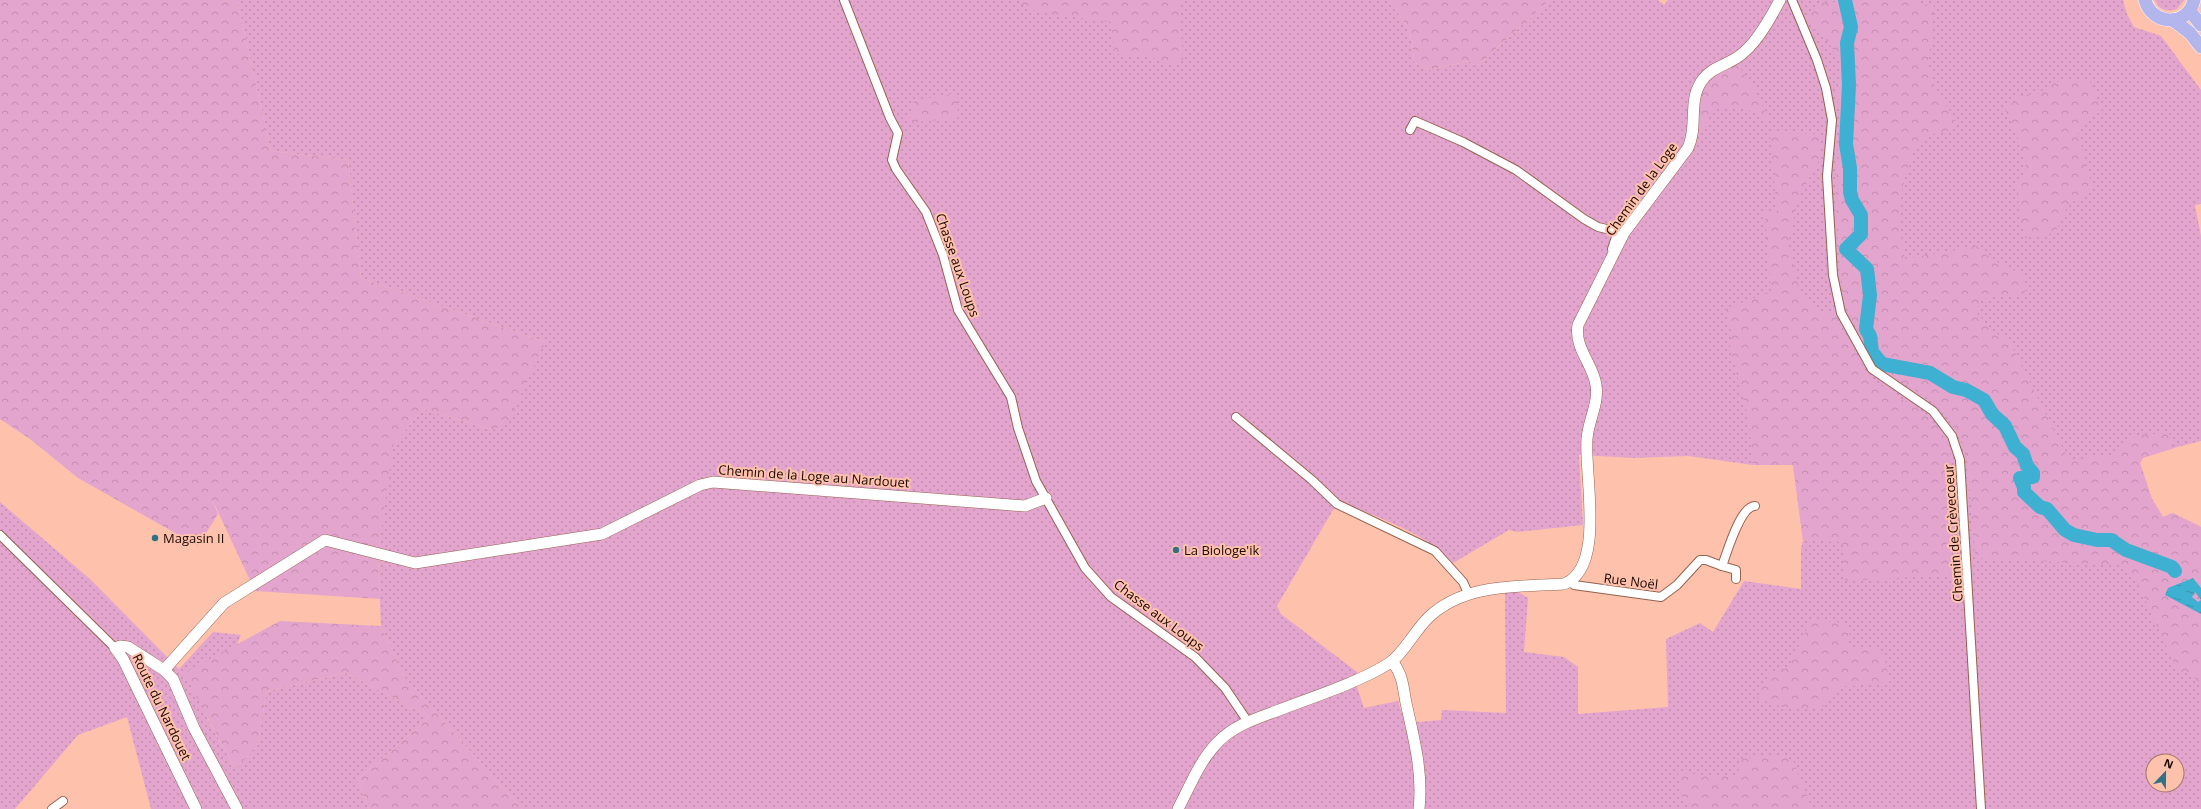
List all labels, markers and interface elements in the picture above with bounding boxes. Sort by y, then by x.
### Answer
street label: Chemin de la Loge [1601,139,1681,239]
street label: Chasse aux Loups [932,211,984,319]
street label: Chemin de la Loge au Nardouet [718,460,911,492]
street label: Chemin de Crèvecoeur [1939,463,1967,602]
place label: Magasin II [163,529,224,547]
marker: Magasin II [150,533,160,543]
place label: La Biologe'ik [1184,541,1259,559]
marker: La Biologe'ik [1171,545,1181,555]
street label: Rue Noël [1603,569,1659,593]
street label: Chasse aux Loups [1110,575,1208,655]
street label: Route du Nardouet [128,651,196,764]
north arrow [2145,753,2185,793]
text: N [2162,755,2176,772]

